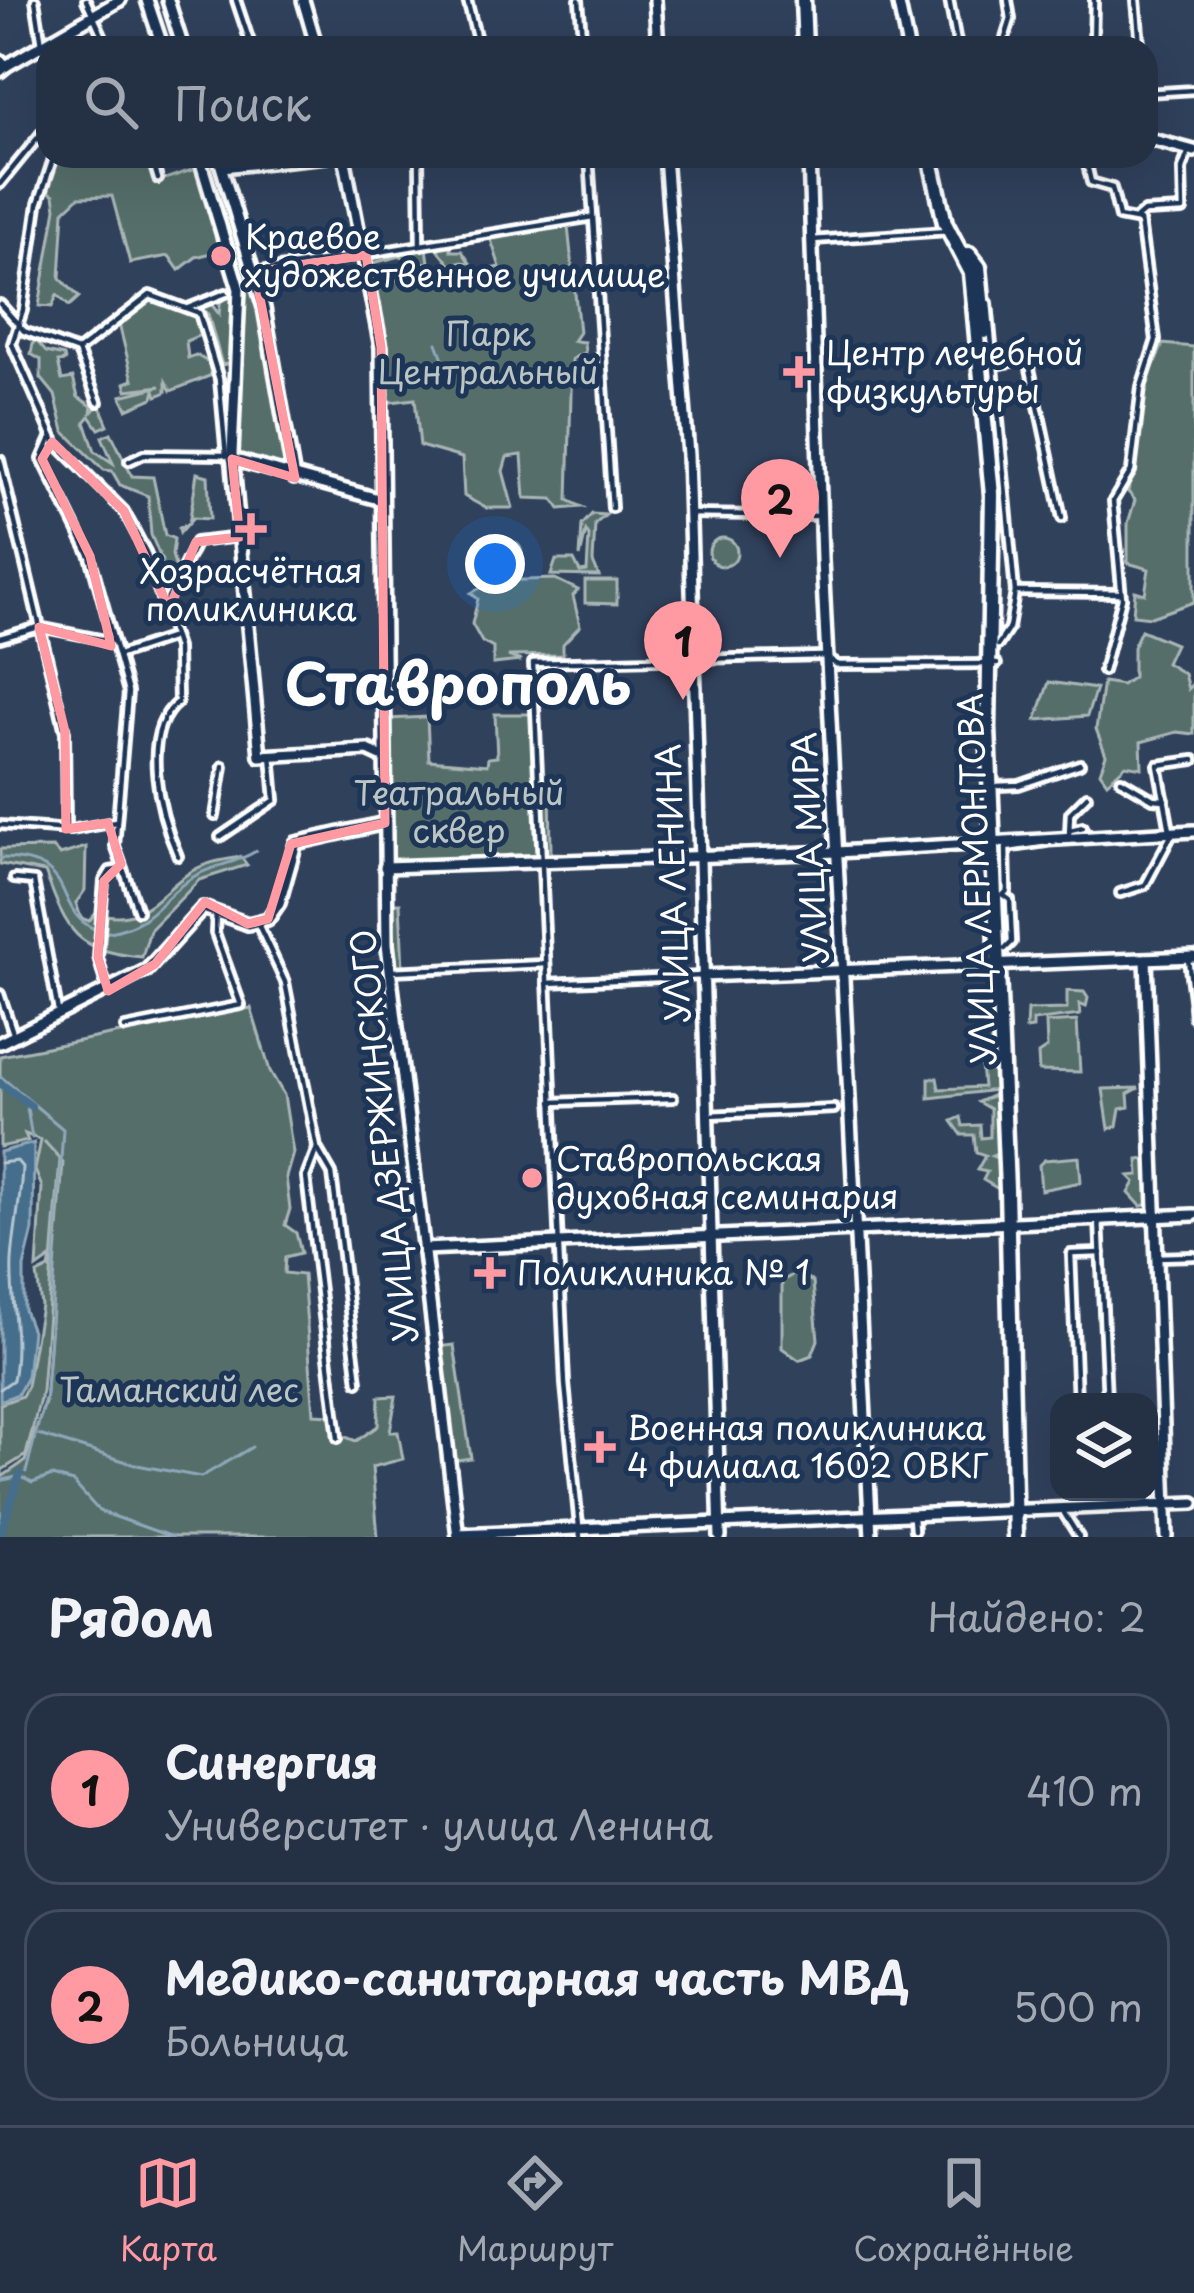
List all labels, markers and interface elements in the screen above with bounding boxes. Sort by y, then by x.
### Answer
search box [36,36,1158,168]
text: Поиск [174,68,311,136]
icon: search [78,69,144,135]
place label: Краевое художественное училище [245,210,666,298]
marker: Краевое художественное училище [208,243,234,269]
park label: Парк Центральный [378,307,598,395]
place label: Центр лечебной физкультуры [826,326,1083,414]
marker: Центр лечебной физкультуры [783,356,815,388]
pin: 2 [741,459,819,558]
marker: Хозрасчётная поликлиника [235,513,267,545]
your location [465,534,525,594]
place label: Хозрасчётная поликлиника [139,544,363,632]
pin: 1 [644,601,722,700]
district label: Ставрополь [285,638,631,724]
street label: УЛИЦА ЛЕРМОНТОВА [944,692,1006,1066]
street label: УЛИЦА МИРА [777,731,839,965]
street label: УЛИЦА ЛЕНИНА [641,743,701,1023]
park label: Театральный сквер [354,766,564,854]
street label: УЛИЦА ДЗЕРЖИНСКОГО [335,927,429,1345]
place label: Ставропольская духовная семинария [556,1132,899,1220]
marker: Ставропольская духовная семинария [519,1165,545,1191]
place label: Поликлиника № 1 [517,1246,810,1296]
marker: Поликлиника № 1 [474,1257,506,1289]
park label: Таманский лес [59,1363,299,1413]
map controls [1050,1393,1158,1501]
button: layers [1050,1393,1158,1501]
place label: Военная поликлиника 4 филиала 1602 ОВКГ [627,1401,988,1489]
marker: Военная поликлиника 4 филиала 1602 ОВКГ [584,1431,616,1463]
text: Рядом [48,1577,214,1654]
text: Найдено: 2 [927,1586,1146,1645]
text: Синергия [165,1726,379,1794]
text: 1 [81,1760,99,1819]
text: 410 m [1026,1760,1143,1819]
text: Университет · улица Ленина [165,1794,713,1853]
text: Медико-санитарная часть МВД [165,1942,909,2010]
text: 2 [76,1976,104,2035]
text: 500 m [1013,1976,1143,2035]
text: Больница [165,2010,348,2069]
tab: Карта [120,2150,217,2272]
tab: Маршрут [457,2150,613,2272]
tab: Сохранённые [853,2150,1074,2272]

